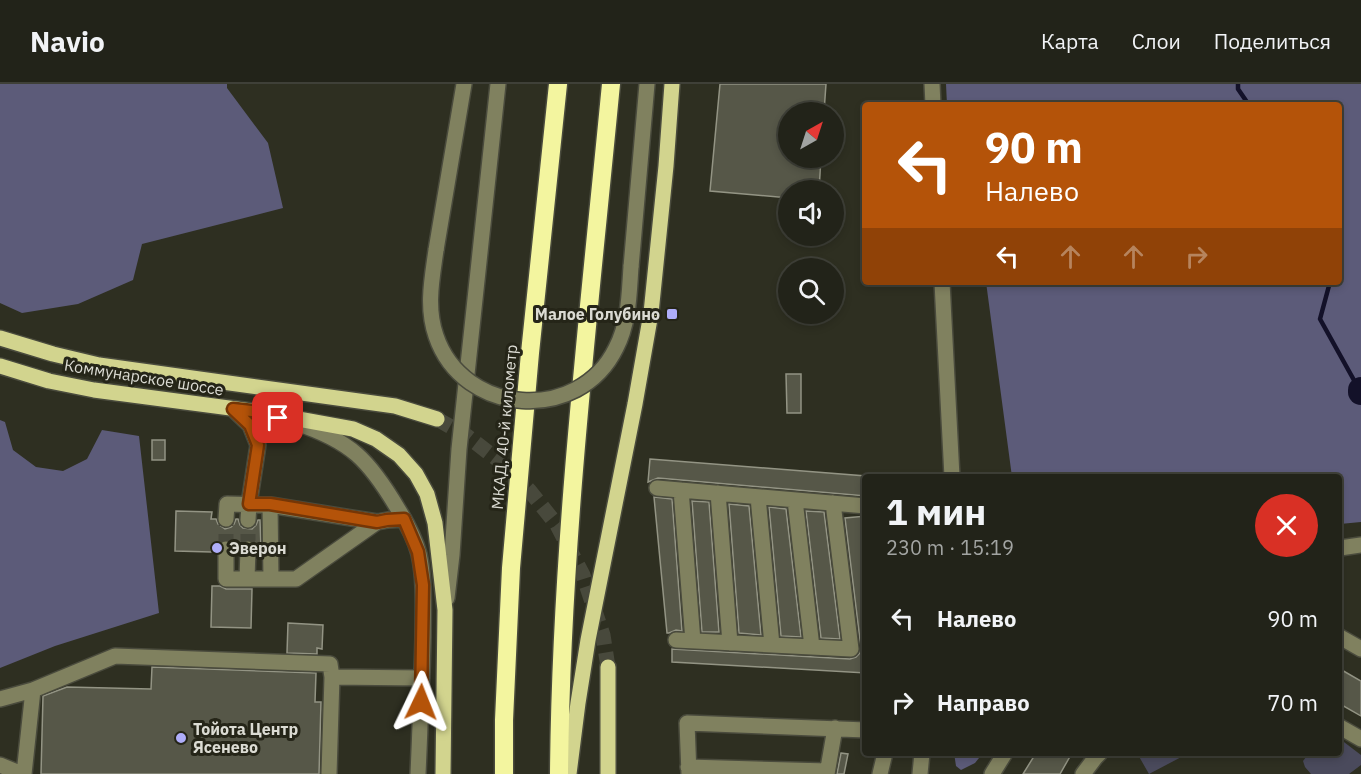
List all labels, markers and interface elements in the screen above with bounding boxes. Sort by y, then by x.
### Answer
text: Navio [30,23,105,60]
text: Карта [1041,27,1099,55]
text: Слои [1132,27,1181,55]
text: Поделиться [1214,27,1331,55]
north arrow [778,102,844,168]
map controls [778,102,844,324]
text: 90 m [985,120,1083,175]
icon: left [886,126,964,204]
text: Налево [985,173,1079,208]
button: sound [778,180,844,246]
icon: left [991,240,1024,273]
icon: ahead [1054,240,1087,273]
icon: ahead [1117,240,1150,273]
icon: right [1180,240,1213,273]
button: search [778,258,844,324]
place label: Малое Голубино [535,304,660,324]
marker: Малое Голубино [665,307,679,321]
street label: МКАД, 40-й километр [487,344,521,510]
street label: Коммунарское шоссе [63,355,225,400]
pin [252,392,303,443]
icon: arrive [261,401,294,434]
text: 1 мин [886,488,986,535]
button: close [1255,494,1318,557]
text: 230 m · 15:19 [886,534,1014,561]
place label: Эверон [229,538,287,558]
marker: Эверон [210,541,224,555]
icon: left [886,602,919,635]
text: Налево [937,604,1016,633]
text: 90 m [1267,604,1318,633]
position arrow [389,670,453,734]
icon: right [886,686,919,719]
text: Направо [937,688,1030,717]
text: 70 m [1267,688,1318,717]
place label: Тойота Центр Ясенево [193,719,298,757]
marker: Тойота Центр Ясенево [174,731,188,745]

